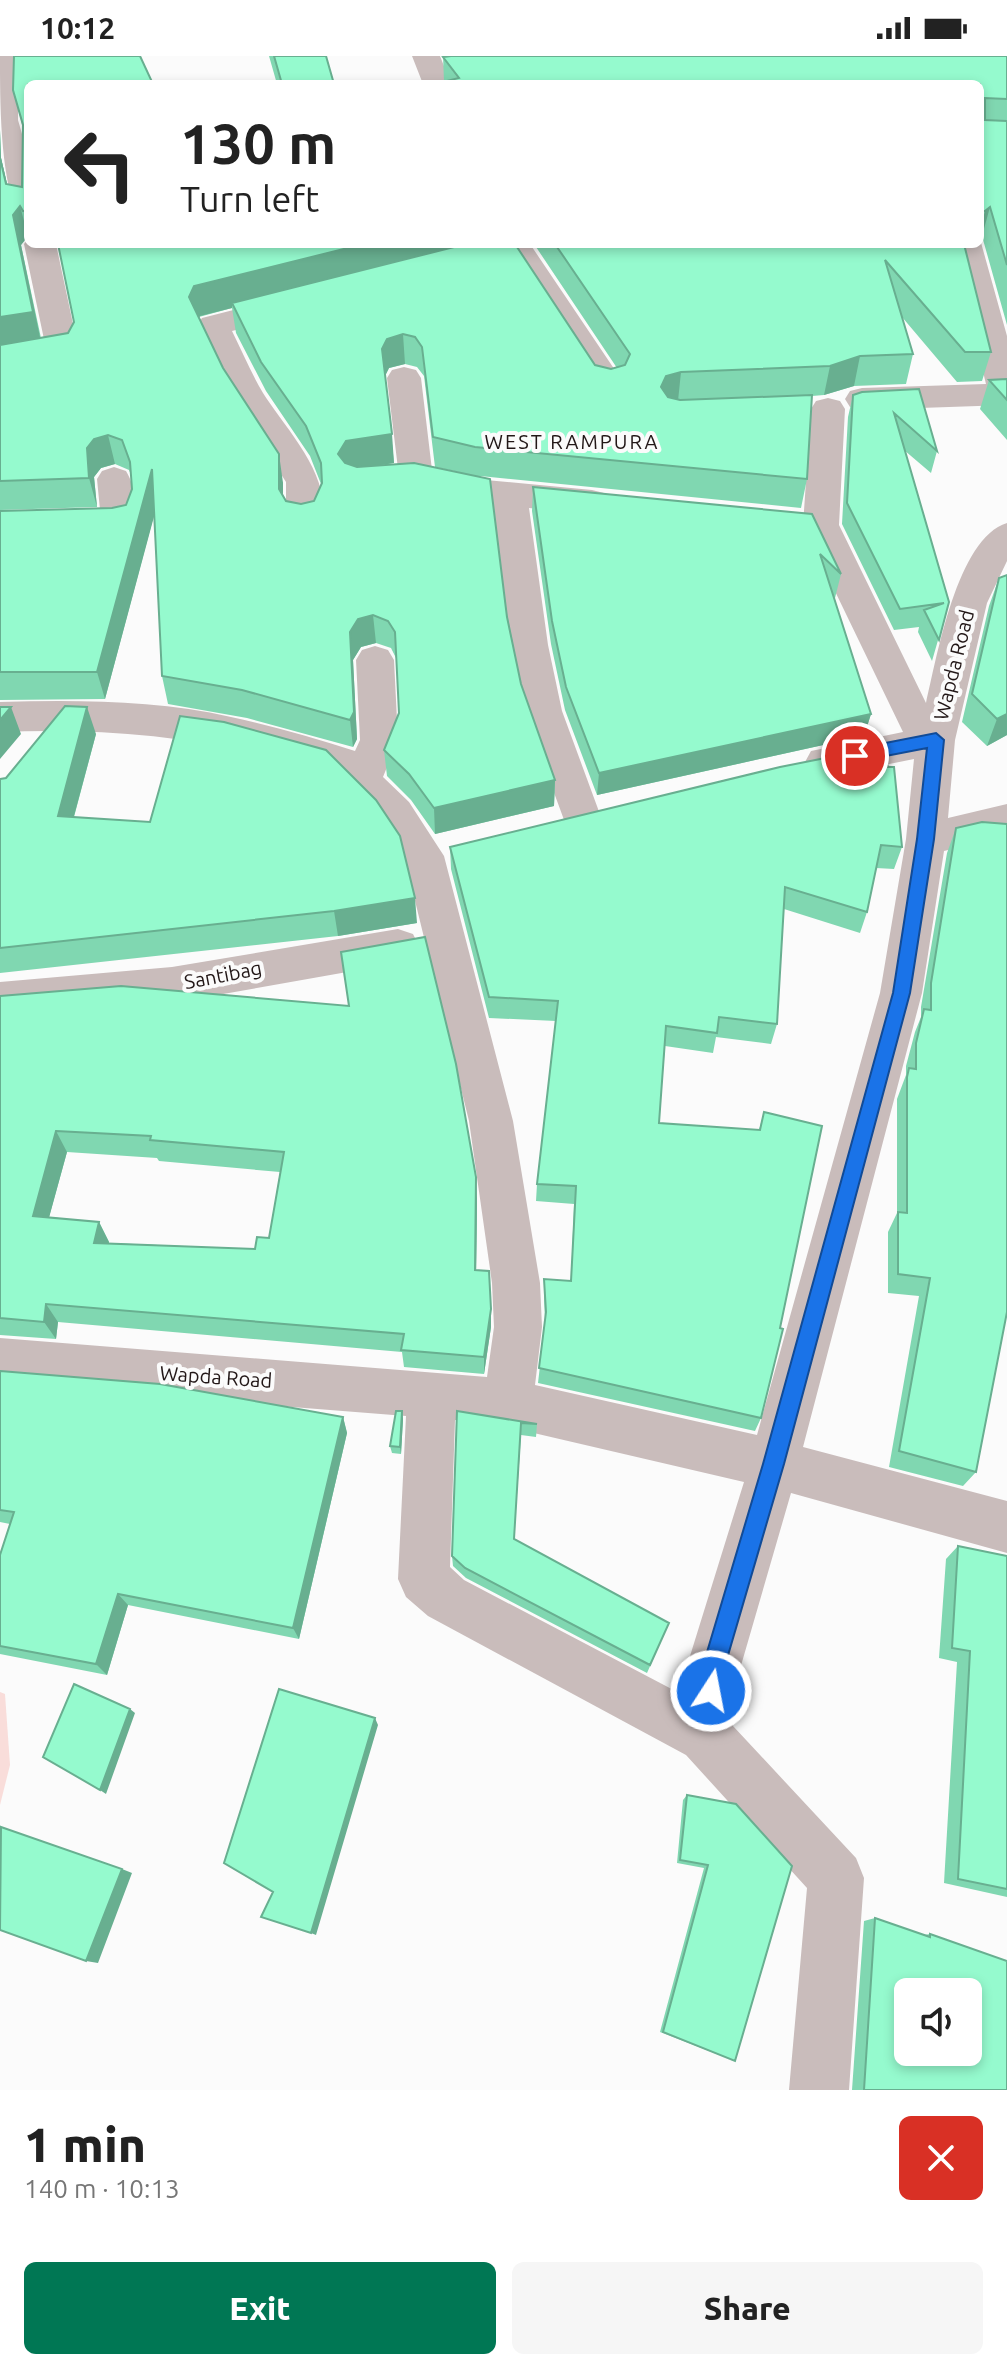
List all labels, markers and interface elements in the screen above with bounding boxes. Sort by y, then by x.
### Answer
text: 10:12 [40,11,115,45]
icon: left [48,112,152,216]
text: 130 m [180,112,336,175]
text: Turn left [180,178,319,219]
district label: WEST RAMPURA [485,430,659,453]
street label: Wapda Road [929,607,978,722]
pin [821,722,889,790]
icon: arrive [833,734,877,778]
street label: Santibag [182,956,264,993]
street label: Wapda Road [159,1361,273,1392]
position arrow [669,1649,753,1733]
map controls [894,1978,982,2066]
button: sound [894,1978,982,2066]
button: close [899,2116,983,2200]
text: 1 min [24,2117,146,2171]
text: 140 m · 10:13 [24,2174,180,2203]
button: Exit [24,2262,496,2354]
button: Share [512,2262,983,2354]

